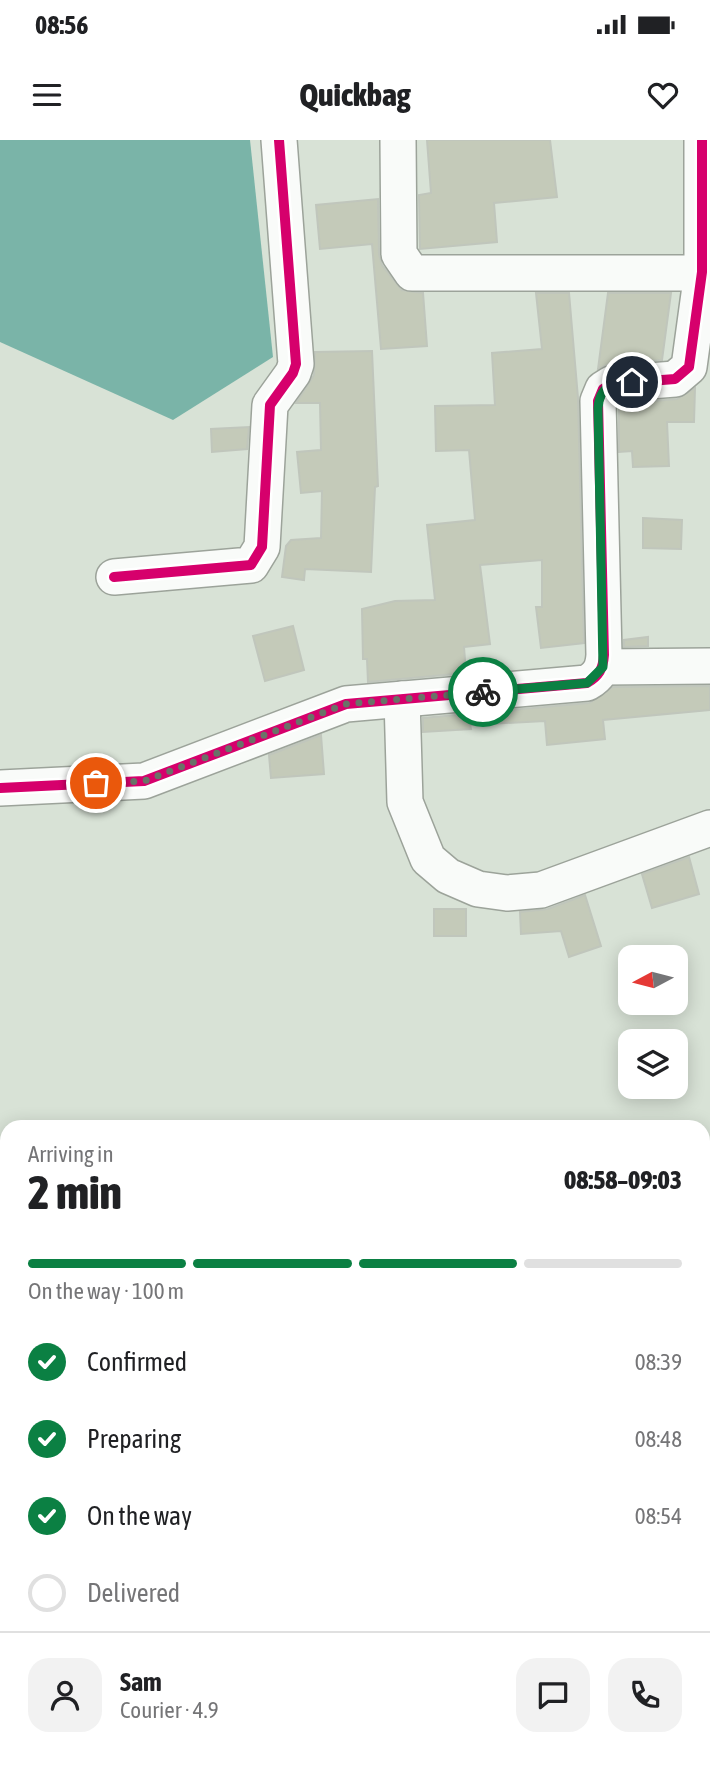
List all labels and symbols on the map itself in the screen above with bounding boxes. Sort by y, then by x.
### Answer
pin [602,352,662,412]
courier [448,657,518,727]
pin [66,753,126,813]
north arrow [618,945,688,1015]

